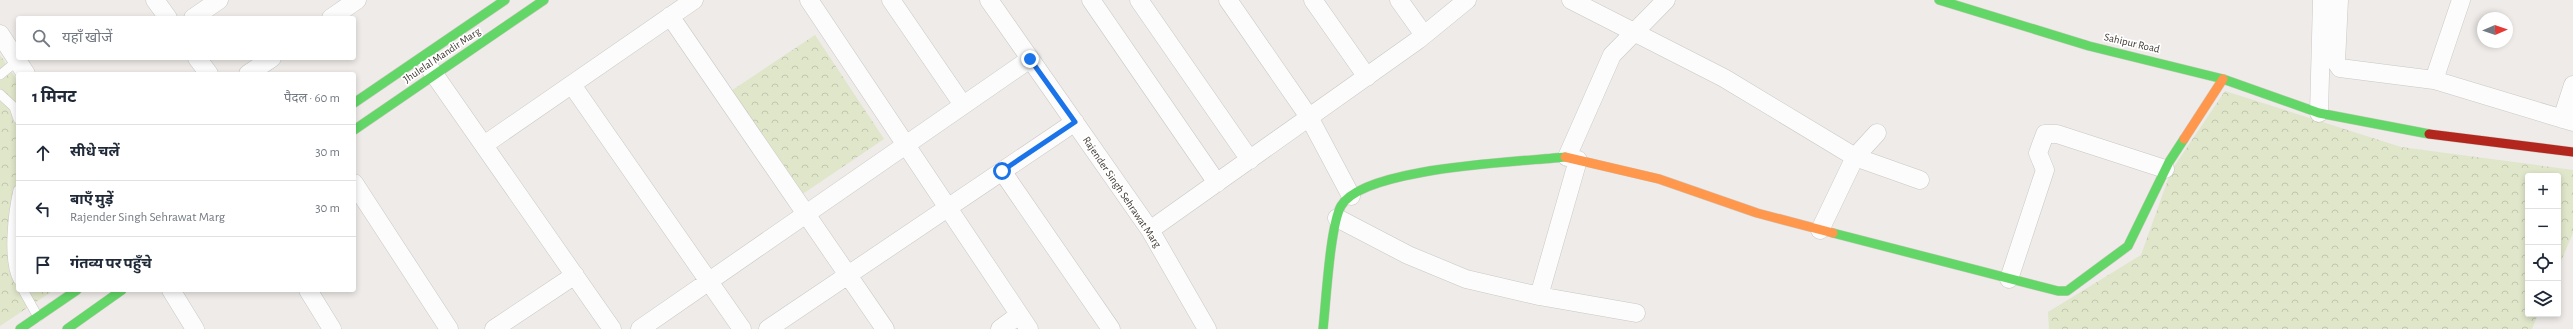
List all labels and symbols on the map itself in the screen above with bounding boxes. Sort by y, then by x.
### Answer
north arrow [2477,12,2513,48]
street label: Jhulelal Mandir Marg [402,25,483,85]
street label: Sahipur Road [2103,31,2161,55]
route end [1021,50,1039,68]
street label: Rajender Singh Sehrawat Marg [1081,134,1164,250]
route start [993,162,1011,180]

